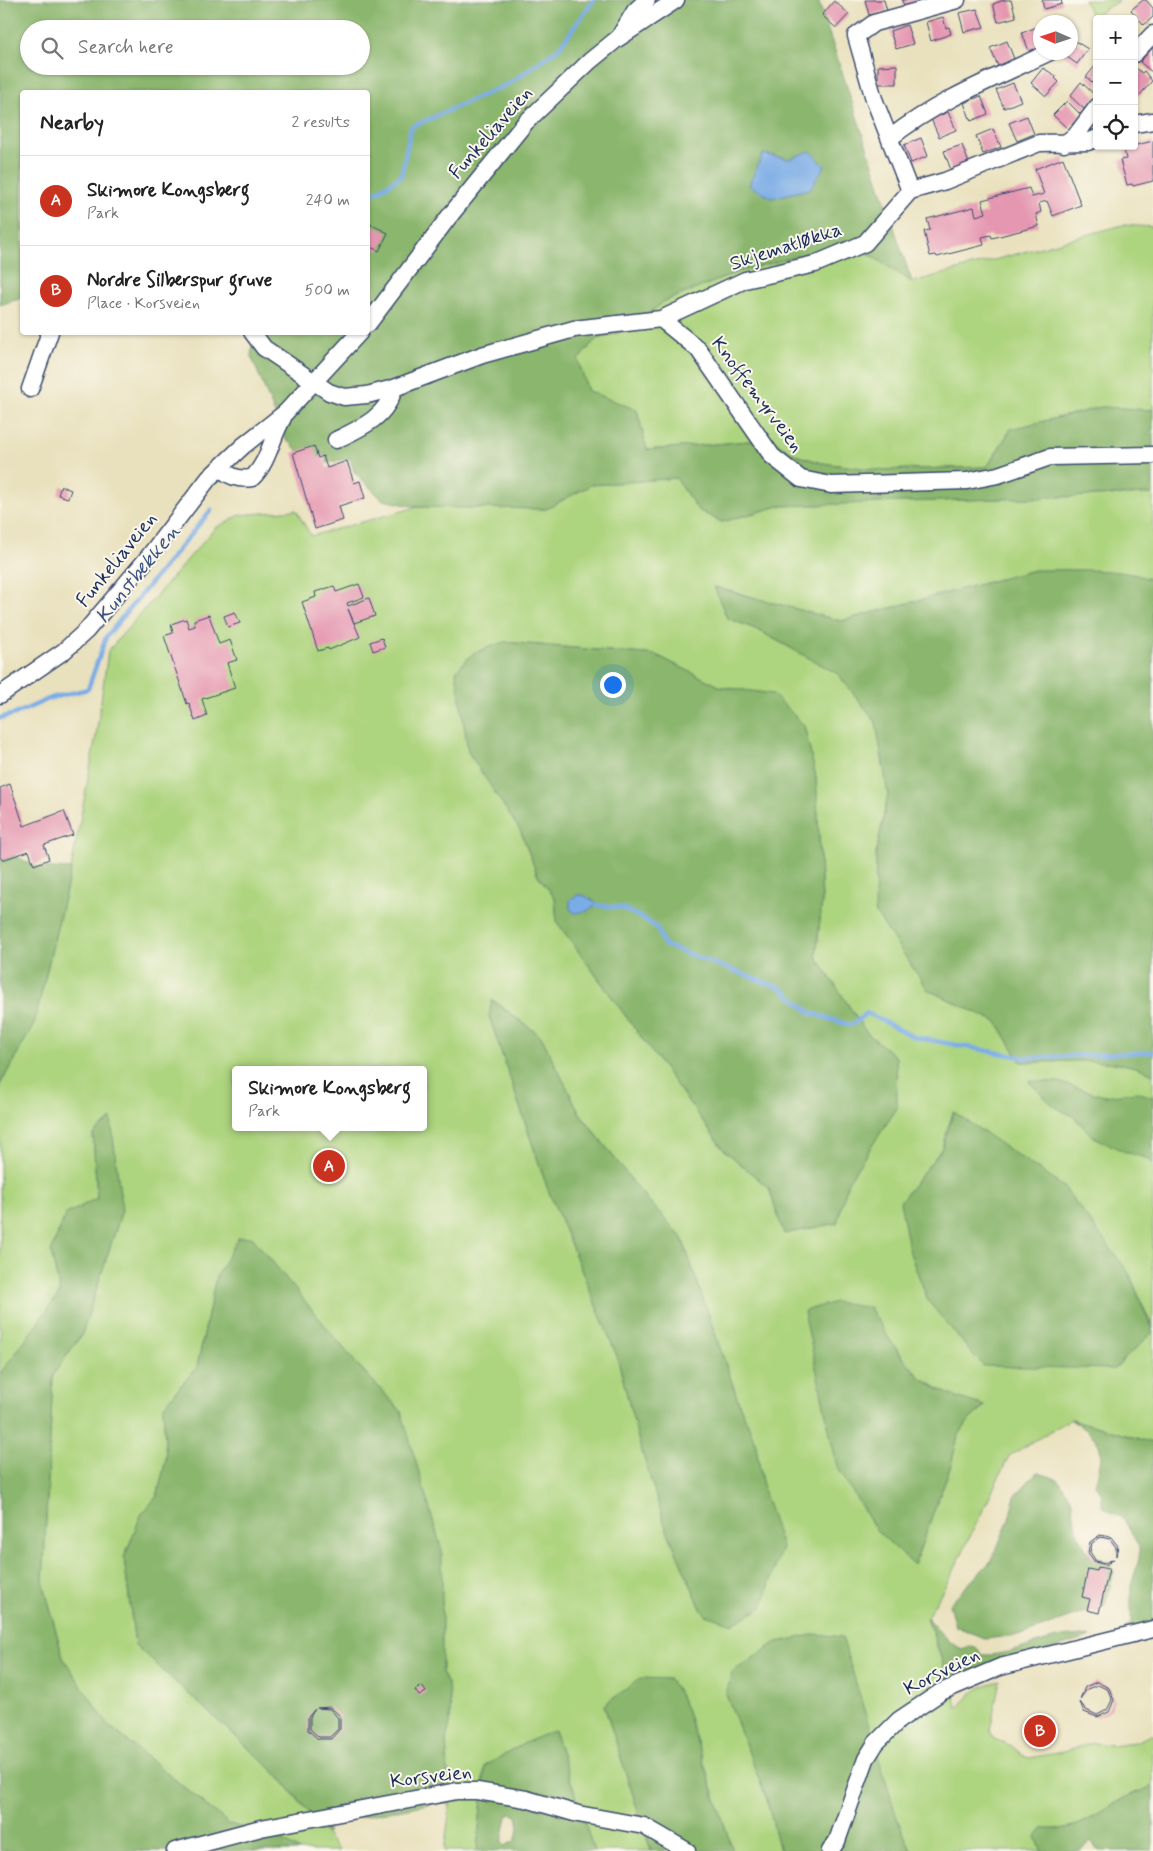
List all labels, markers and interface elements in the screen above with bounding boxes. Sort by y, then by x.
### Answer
north arrow [1033,15,1078,60]
map controls [1093,15,1138,150]
button: + [1093,15,1138,60]
search box [20,20,370,75]
icon: search [38,34,66,62]
text: Search here [78,35,174,60]
button: − [1093,60,1138,105]
street label: Funkeliaveien [443,81,539,185]
button: locate [1093,105,1138,150]
text: Nearby [40,109,104,137]
text: 2 results [292,112,350,133]
text: Skimore Kongsberg [87,178,250,203]
text: A [51,190,61,211]
text: 240 m [306,190,350,211]
text: Park [87,203,119,224]
street label: Skjematløkka [726,216,846,278]
text: Nordre Silberspur gruve [87,268,272,293]
text: B [51,280,61,301]
text: 500 m [305,280,350,301]
text: Place · Korsveien [87,293,200,314]
street label: Knoffemyrveien [704,331,810,459]
street label: Funkeliaveien [70,507,164,613]
water label: Kunstbekken [89,518,187,630]
your location [600,672,626,698]
popup [232,1066,427,1131]
text: Skimore Kongsberg [248,1076,411,1101]
text: Park [248,1101,280,1122]
pin: A [313,1147,345,1185]
street label: Korsveien [899,1641,985,1703]
pin: B [1024,1712,1056,1750]
street label: Korsveien [389,1759,473,1795]

